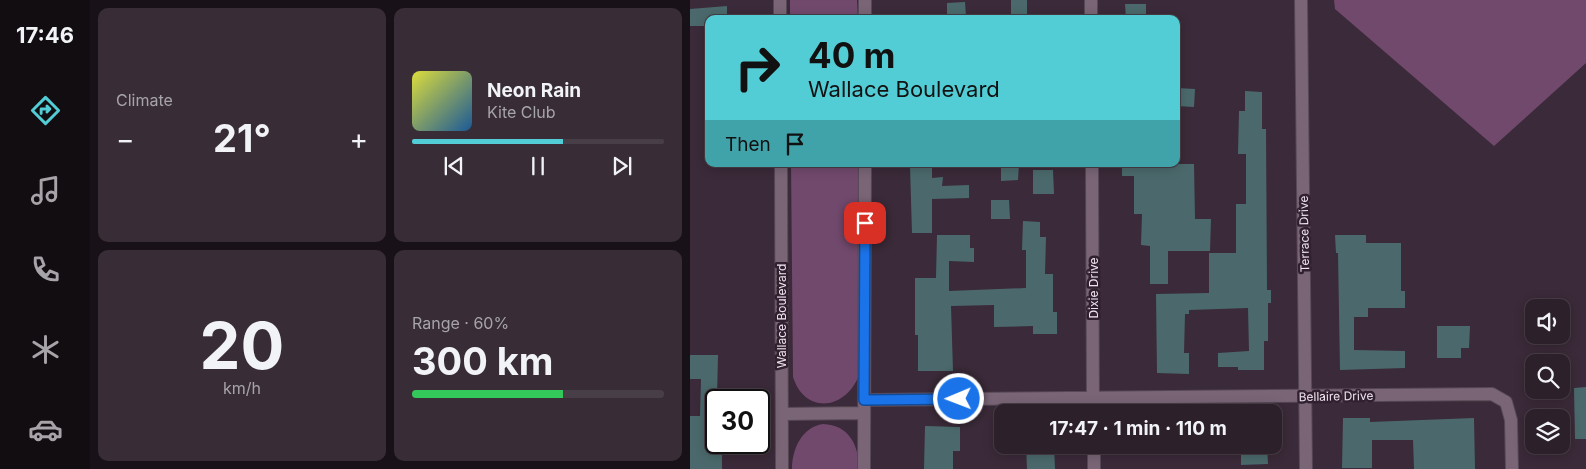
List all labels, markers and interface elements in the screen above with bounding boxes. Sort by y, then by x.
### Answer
text: 17:46 [16,22,74,48]
text: 40 m [808,34,896,76]
icon: right [725,35,790,100]
text: Wallace Boulevard [808,76,1000,102]
text: Neon Rain [487,79,581,102]
text: Climate [116,90,173,110]
icon: directions [28,93,63,128]
text: Kite Club [487,102,556,122]
text: 21° [213,115,271,161]
text: − [116,122,135,156]
text: + [349,122,368,156]
icon: arrive [781,130,809,158]
text: Then [725,133,771,156]
icon: previous [440,152,468,180]
icon: pause [524,152,552,180]
icon: next [608,152,636,180]
icon: music [28,173,63,208]
street label: Terrace Drive [1296,195,1312,273]
pin [844,202,886,244]
icon: arrive [851,209,879,237]
icon: phone [28,252,63,287]
street label: Dixie Drive [1086,257,1101,319]
street label: Wallace Boulevard [774,264,789,368]
map controls [1525,299,1570,454]
button: sound [1525,299,1570,344]
text: 20 [200,306,284,385]
text: Range · 60% [412,313,509,333]
icon: climate [28,332,63,367]
text: 300 km [412,338,554,384]
button: search [1525,354,1570,399]
position arrow [932,372,984,424]
text: km/h [223,378,261,398]
street label: Bellaire Drive [1298,388,1374,404]
speed limit sign: 30 [705,389,770,454]
button: layers [1525,409,1570,454]
icon: car [28,412,63,447]
text: 17:47 · 1 min · 110 m [1049,417,1227,440]

